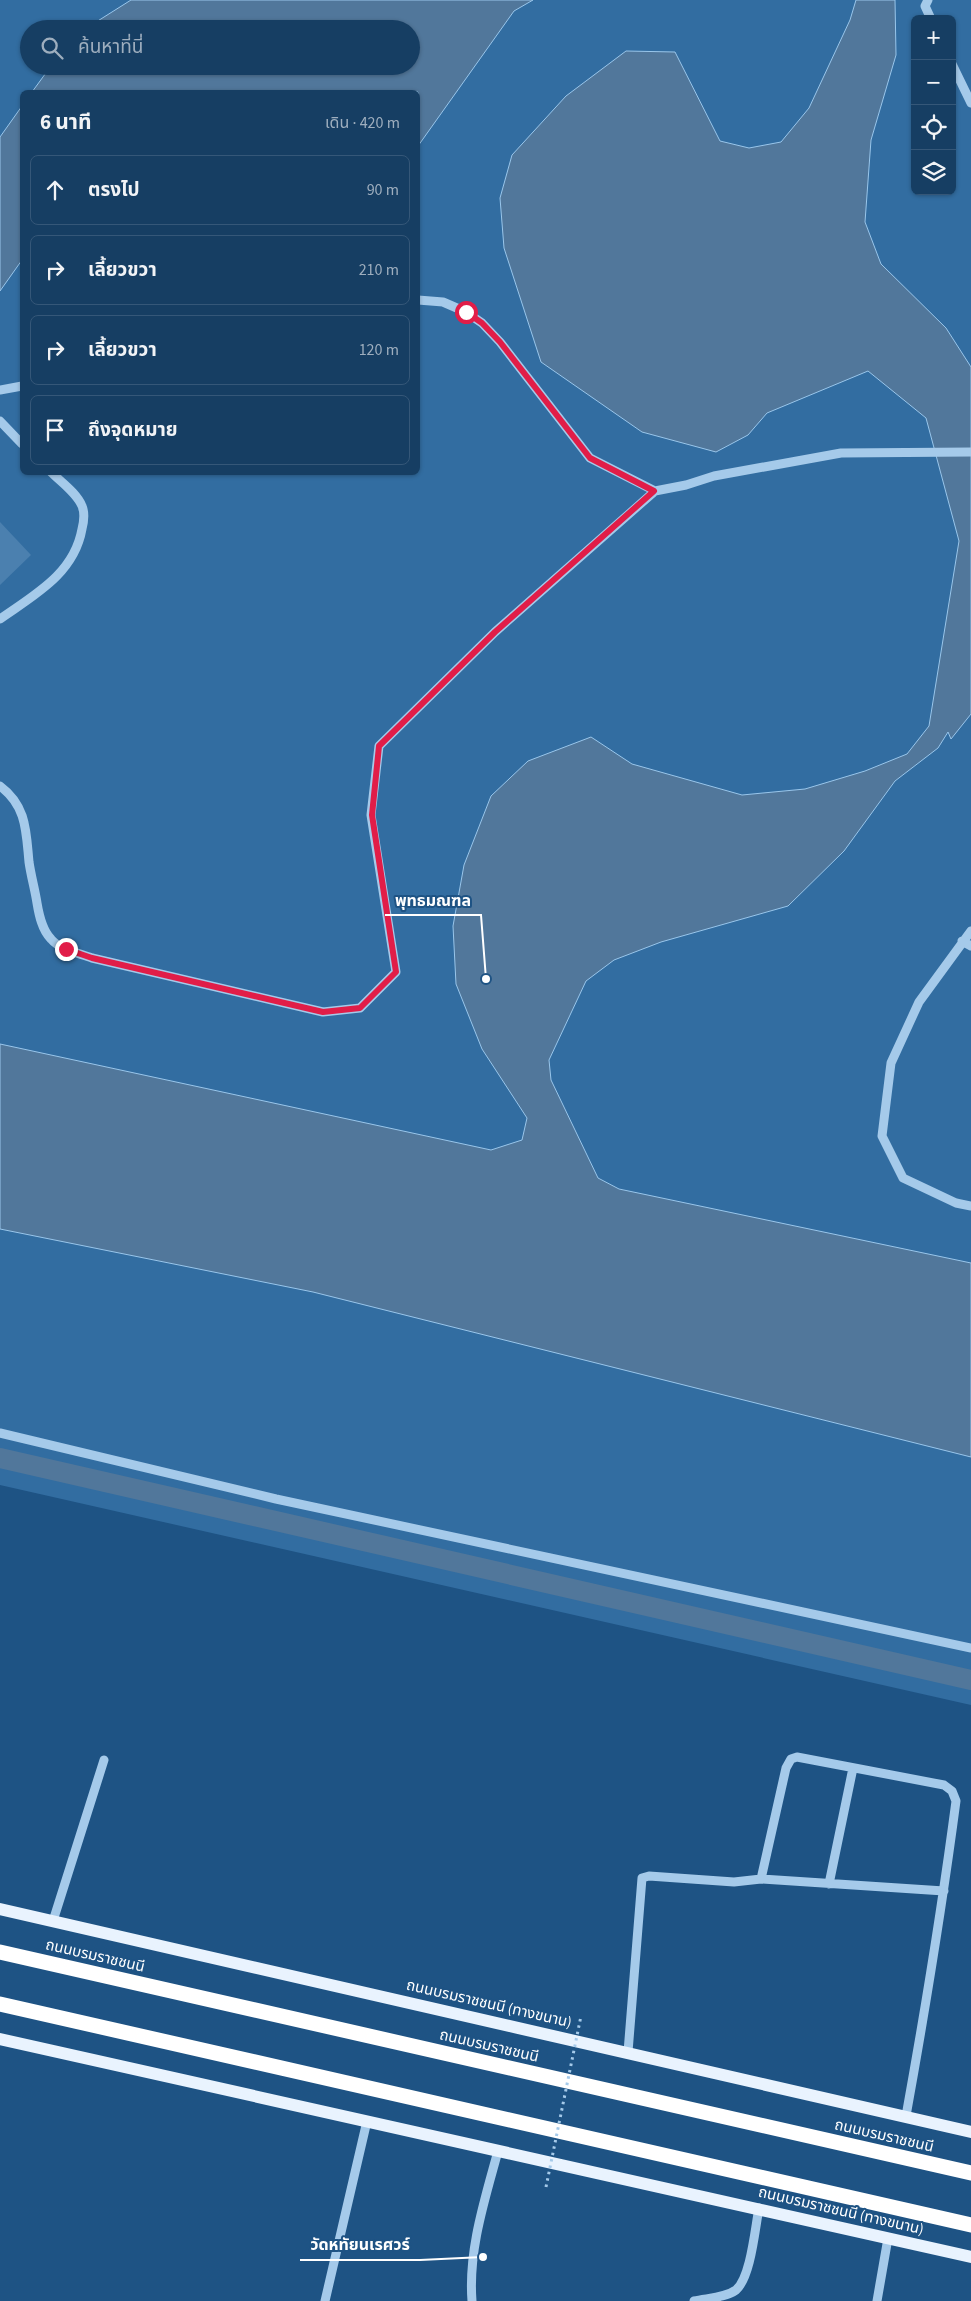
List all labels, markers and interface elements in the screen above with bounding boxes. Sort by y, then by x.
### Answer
map controls [911,15,956,195]
button: + [911,15,956,60]
search box [20,20,420,75]
icon: search [38,34,66,62]
text: ค้นหาที่นี่ [78,34,143,61]
button: − [911,60,956,105]
button: locate [911,105,956,150]
text: 6 นาที [40,107,92,137]
text: เดิน · 420 m [325,112,400,134]
button: layers [911,150,956,195]
icon: ahead [41,176,69,204]
text: ตรงไป [88,177,140,204]
text: 90 m [367,179,399,201]
icon: right [41,256,69,284]
text: เลี้ยวขวา [88,257,157,284]
text: 210 m [359,259,399,281]
route start [455,301,478,324]
icon: right [41,336,69,364]
text: เลี้ยวขวา [88,337,157,364]
text: 120 m [359,339,399,361]
icon: arrive [41,416,69,444]
text: ถึงจุดหมาย [88,417,178,444]
callout: พุทธมณฑล [385,884,481,915]
text: พุทธมณฑล [395,890,471,912]
route end [55,938,78,961]
street label: ถนนบรมราชชนนี [43,1934,147,1978]
street label: ถนนบรมราชชนนี (ทางขนาน) [404,1975,574,2033]
street label: ถนนบรมราชชนนี [437,2024,541,2068]
street label: ถนนบรมราชชนนี [832,2114,936,2158]
street label: ถนนบรมราชชนนี (ทางขนาน) [756,2182,926,2240]
callout: วัดหทัยนเรศวร์ [300,2229,420,2260]
text: วัดหทัยนเรศวร์ [310,2234,410,2256]

